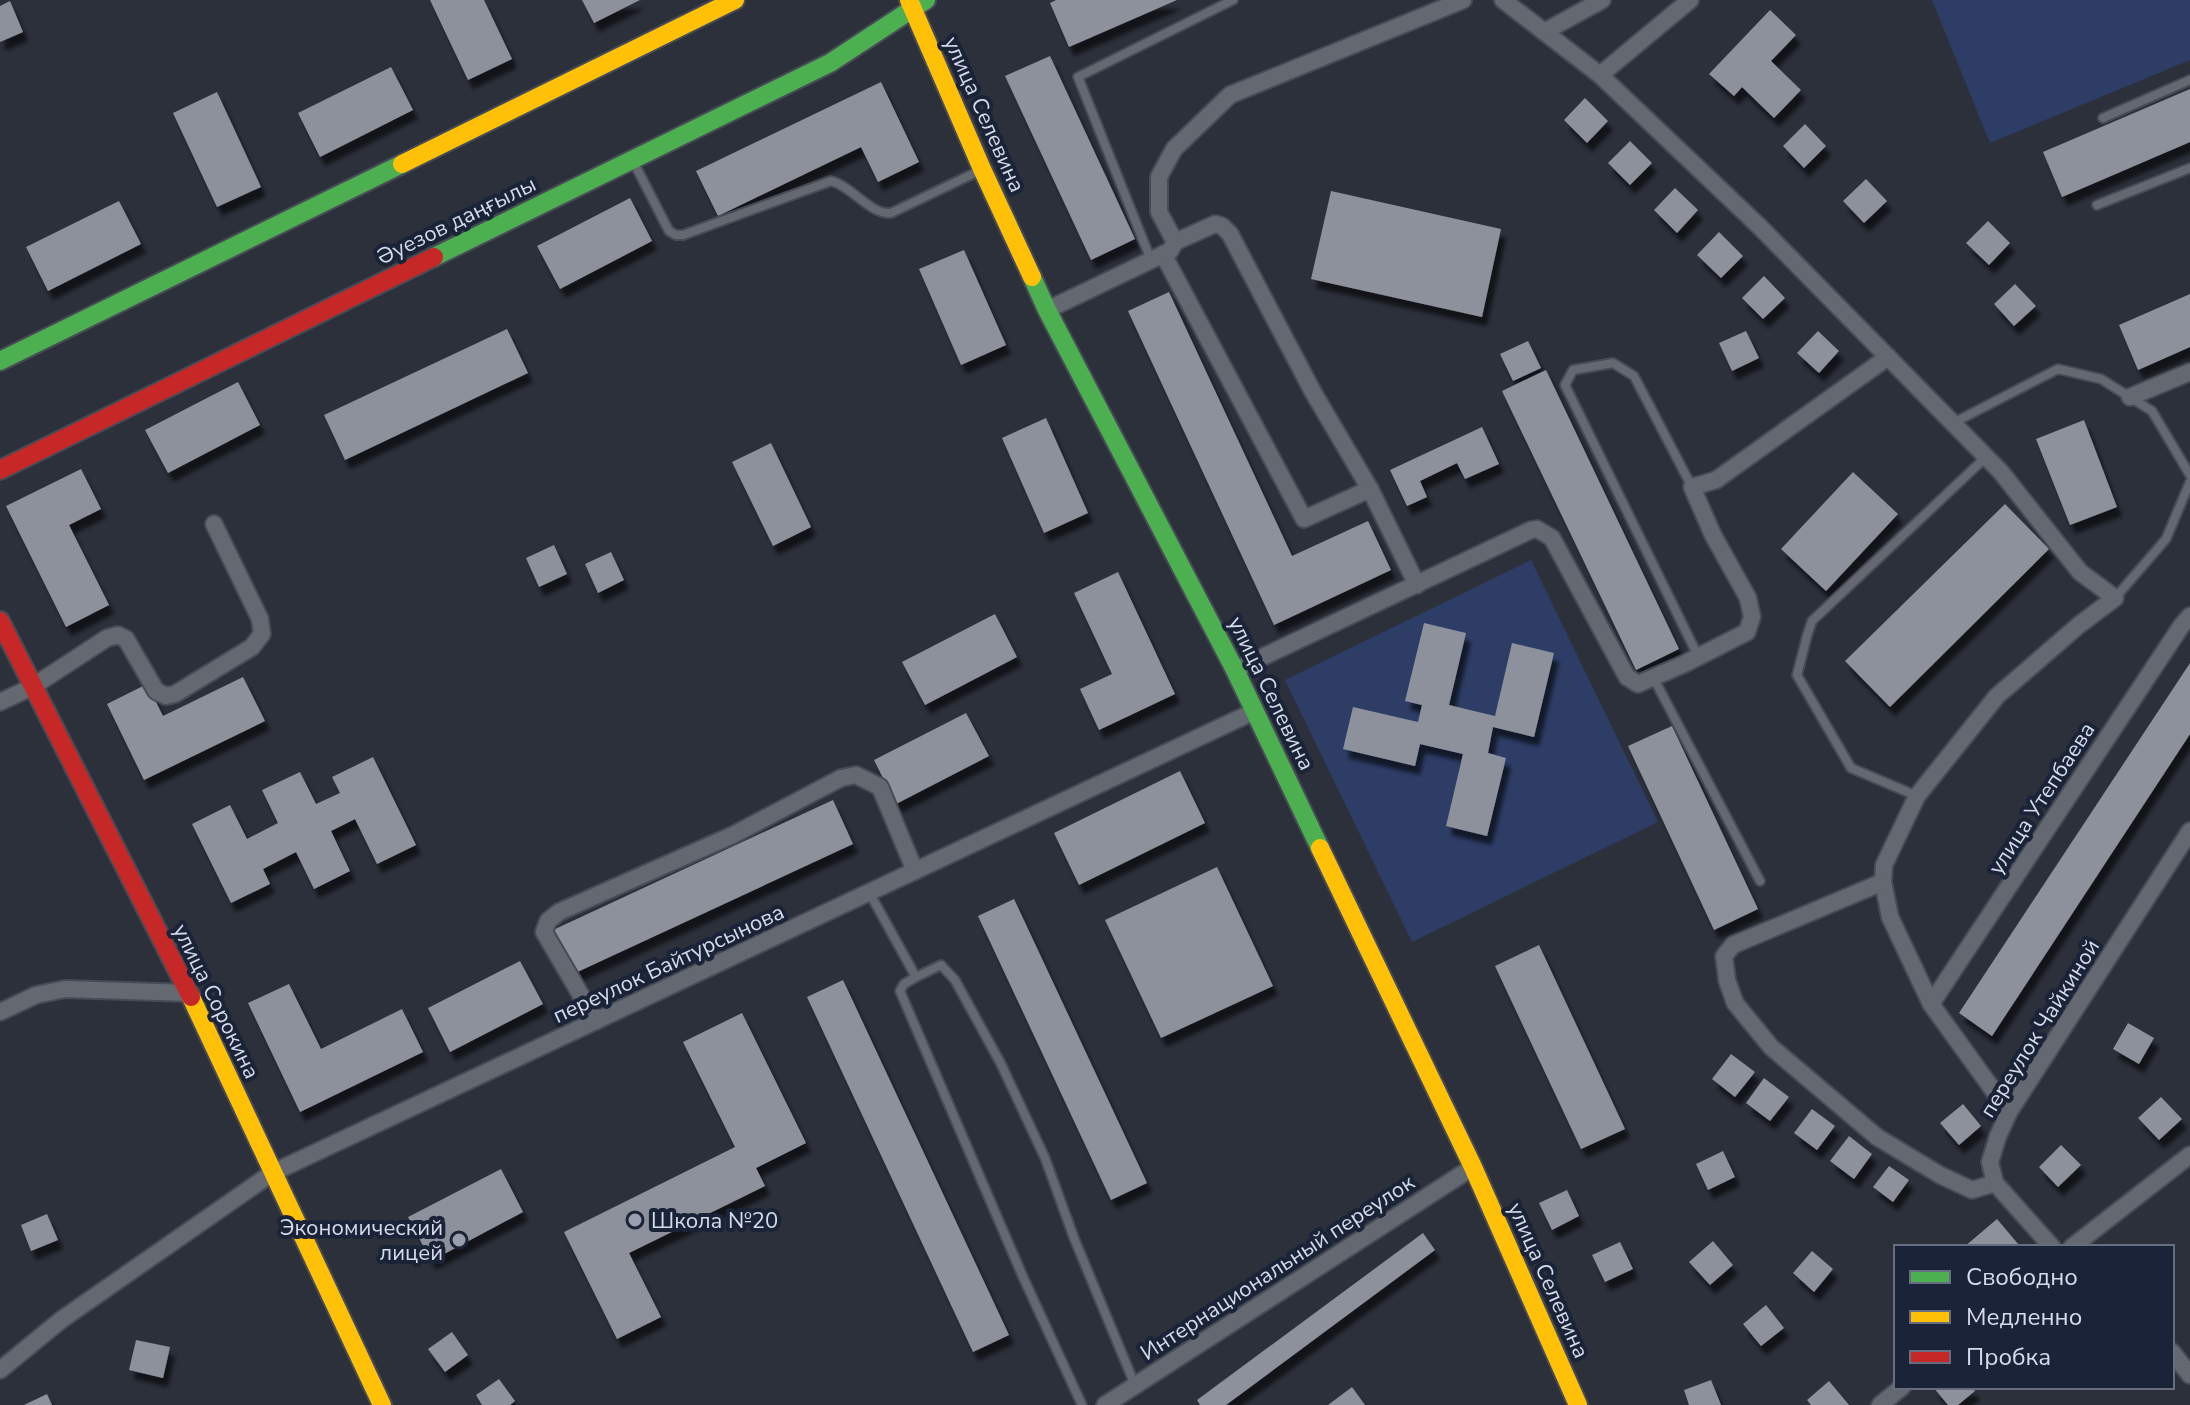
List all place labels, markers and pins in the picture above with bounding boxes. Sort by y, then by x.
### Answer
place label: Школа №20 [651,1206,778,1236]
marker: Школа №20 [626,1211,644,1229]
place label: Экономический лицей [280,1213,443,1268]
marker: Экономический лицей [450,1231,468,1249]

